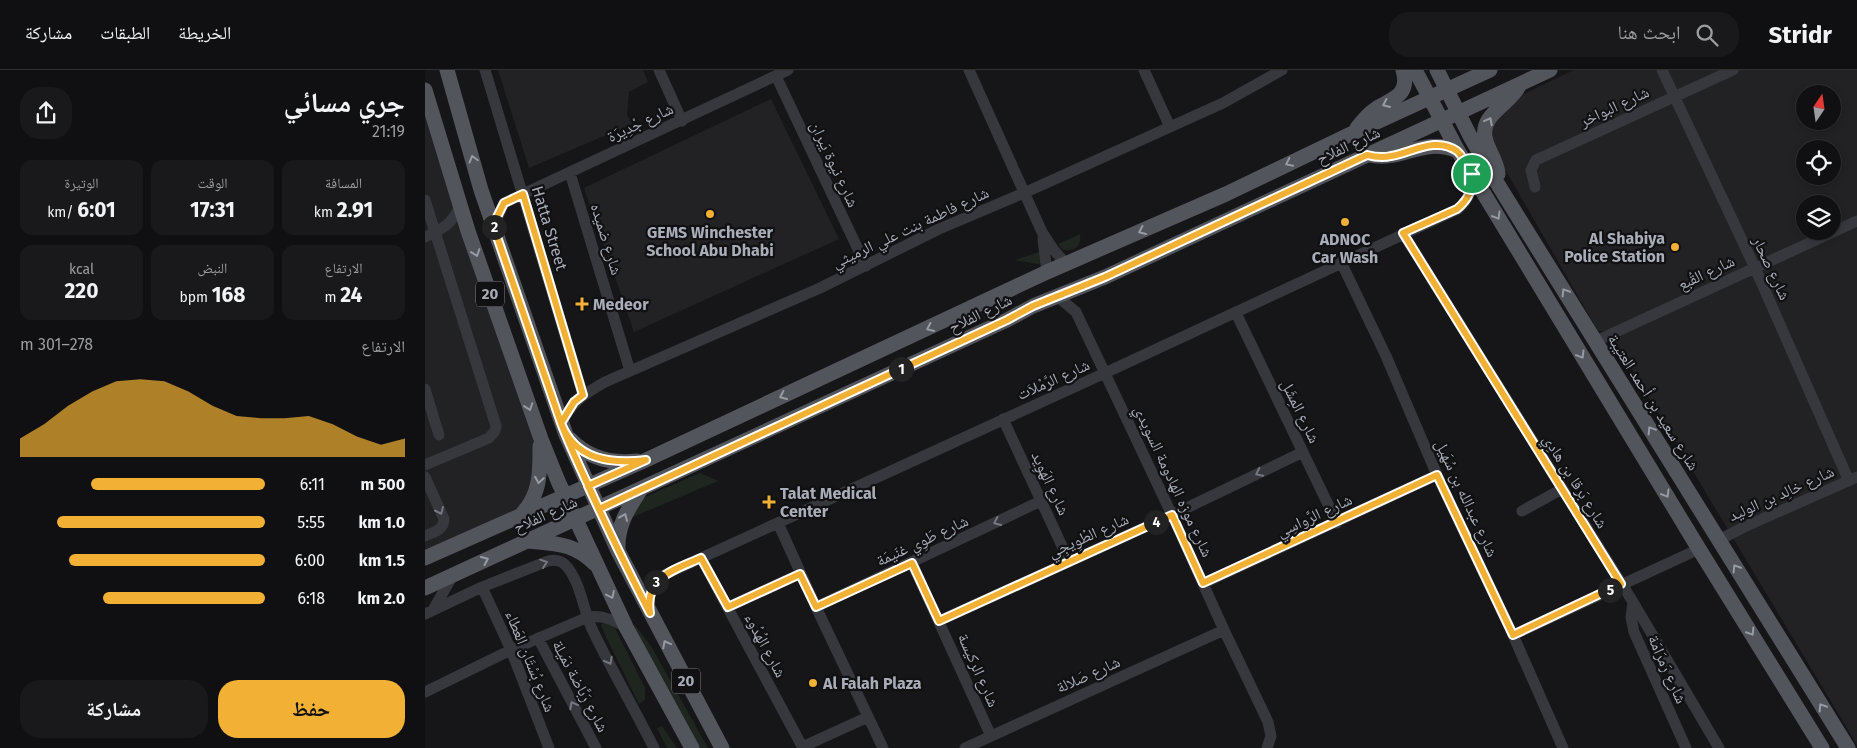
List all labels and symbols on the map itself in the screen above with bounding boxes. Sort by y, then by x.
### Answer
street label: شارع البواخر [1576,82,1652,132]
north arrow [1796,85,1841,130]
one-way arrow [1382,97,1391,108]
street label: شارع جْدِيرَة [604,99,677,147]
one-way arrow [1483,117,1493,126]
street label: شارع نيوة يَبران [805,118,863,211]
street label: شارع الفلاح [1313,122,1383,169]
pin [1451,153,1493,195]
one-way arrow [468,156,478,164]
one-way arrow [1286,157,1295,167]
street label: شارع فاطمة بنت علي الرميثي [829,183,993,275]
street label: Hatta Street [528,184,571,273]
street label: شارع ضميده [586,201,626,277]
marker: GEMS Winchester School Abu Dhabi [704,208,716,220]
one-way arrow [1491,210,1500,219]
pin: 2 [481,214,507,240]
marker: ADNOC Car Wash [1339,216,1351,228]
place label: GEMS Winchester School Abu Dhabi [646,223,774,260]
one-way arrow [1138,224,1147,235]
place label: Al Shabiya Police Station [1564,229,1665,266]
place label: ADNOC Car Wash [1312,230,1378,267]
street label: شارع صحار [1747,232,1795,304]
marker: Al Shabiya Police Station [1669,241,1681,253]
one-way arrow [470,249,480,257]
street label: شارع القُبع [1675,251,1738,295]
road number: 20 [476,282,504,306]
one-way arrow [1562,289,1571,298]
street label: شارع الفلاح [946,290,1015,338]
place label: Medeor [593,295,649,314]
marker: Medeor [575,297,589,311]
one-way arrow [926,321,935,332]
street label: شارع سعيد بن أحمد العتيبة [1603,331,1703,474]
one-way arrow [1575,349,1585,358]
street label: شارع الرَّمْلاَت [1014,355,1093,405]
pin: 1 [889,356,913,382]
street label: شارع المِشَل [1276,376,1324,447]
one-way arrow [779,390,788,400]
one-way arrow [524,402,534,410]
street label: شارع موزه الهادومة السويدي [1127,402,1217,561]
one-way arrow [1647,427,1657,436]
street label: شارع بَرقا بن هادِي [1537,431,1612,533]
street label: شارع عبدالله بن سُهَيل [1430,436,1502,560]
street label: شارع الهَوِيد [1025,448,1074,519]
street label: شارع خالِد بن الوليد [1725,462,1837,526]
one-way arrow [1255,467,1264,477]
one-way arrow [534,476,545,484]
place label: Talat Medical Center [780,484,876,521]
one-way arrow [1659,488,1669,497]
street label: شارع الرَّواسِي [1273,490,1356,544]
street label: شارع الفلاح [510,492,581,538]
marker: Talat Medical Center [762,495,776,509]
one-way arrow [434,506,445,515]
street label: شارع الطْوِيجِي [1045,509,1133,565]
pin: 4 [1143,510,1169,534]
street label: شارع طَوِي غنَيمَة [873,511,972,573]
one-way arrow [617,513,628,522]
one-way arrow [993,516,1002,527]
one-way arrow [480,556,489,567]
one-way arrow [539,559,547,569]
one-way arrow [1733,565,1743,574]
pin: 3 [643,570,669,594]
pin: 5 [1597,578,1623,602]
one-way arrow [605,590,615,599]
street label: شارع بُسْتَان العَطاء [501,608,560,715]
street label: شارع الهُدُوء [740,610,790,681]
one-way arrow [1744,627,1754,636]
street label: شارع الركيسة [953,630,1003,710]
street label: شارع رَمرَامَة [1643,632,1691,707]
street label: شارع رَبَّاضة نمَيلة [548,637,613,736]
one-way arrow [662,640,672,649]
street label: شارع صَلالة [1053,652,1123,698]
one-way arrow [603,656,613,665]
road number: 20 [672,668,700,694]
place label: Al Falah Plaza [822,674,922,693]
marker: Al Falah Plaza [807,677,819,689]
one-way arrow [569,701,579,710]
one-way arrow [1819,703,1828,712]

